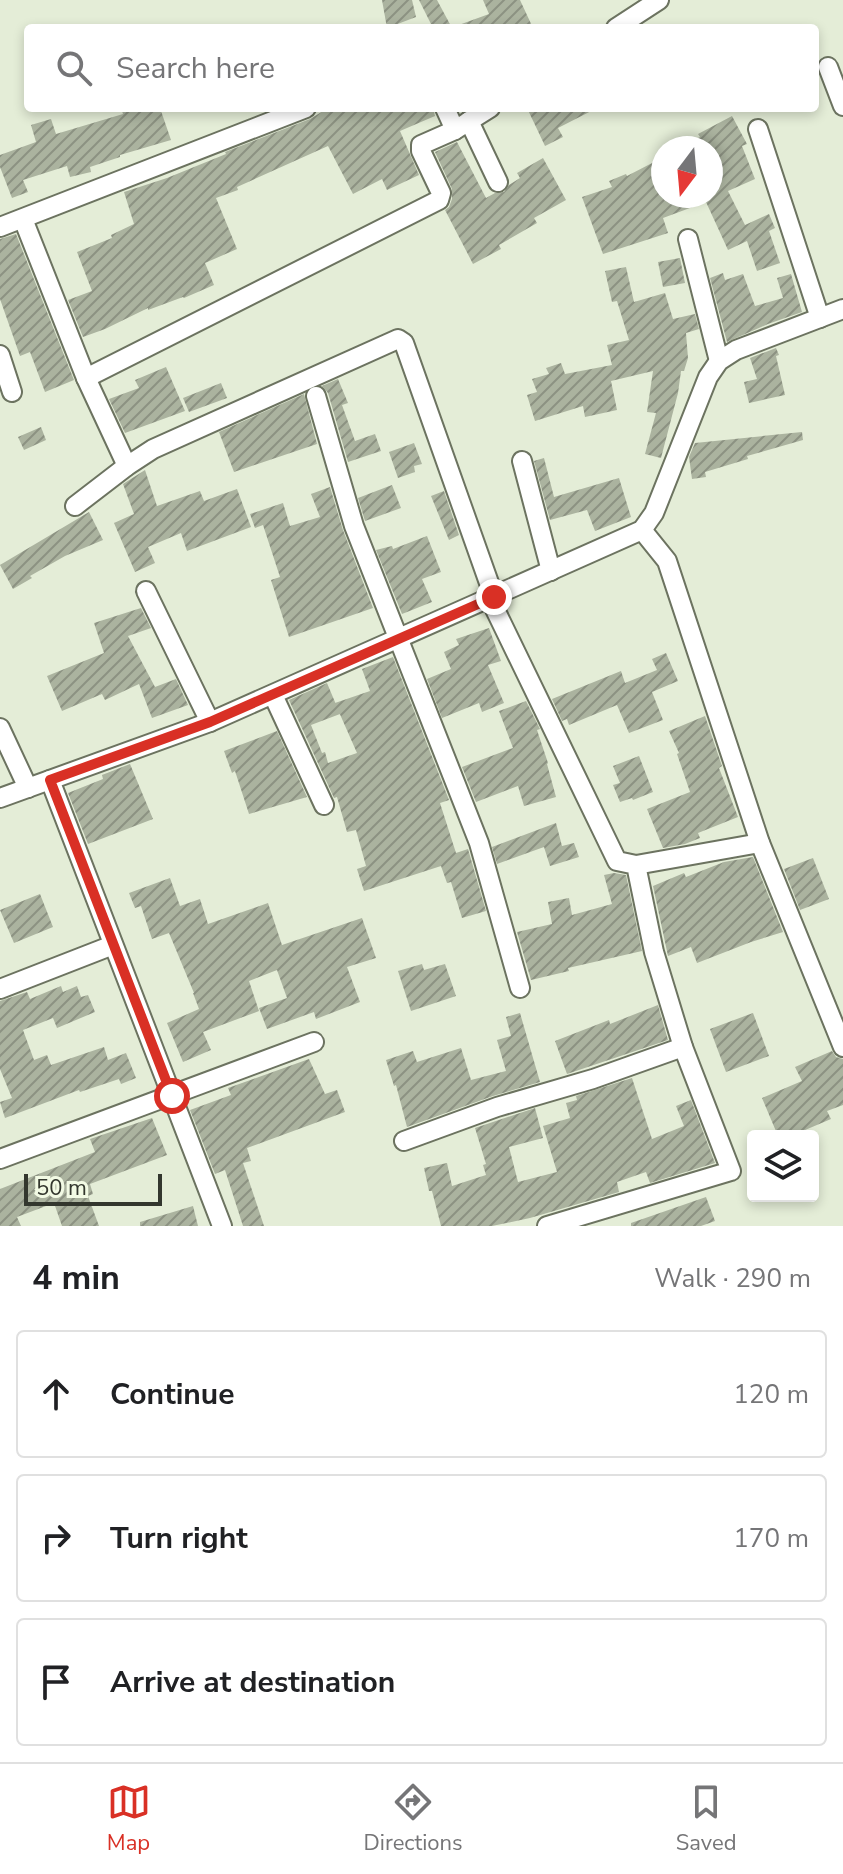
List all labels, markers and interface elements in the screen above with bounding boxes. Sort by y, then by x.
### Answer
search box [24,24,819,112]
icon: search [52,46,96,90]
text: Search here [116,48,275,89]
north arrow [651,136,723,208]
route end [476,579,512,615]
route start [154,1078,190,1114]
map controls [747,1130,819,1202]
button: layers [747,1130,819,1202]
scale bar [24,1170,162,1206]
text: 50 m [36,1173,87,1203]
text: 4 min [32,1255,120,1301]
text: Walk · 290 m [654,1261,811,1296]
icon: ahead [34,1372,78,1416]
text: Continue [110,1374,235,1415]
text: 120 m [733,1377,809,1412]
icon: right [34,1516,78,1560]
text: Turn right [110,1518,248,1559]
text: 170 m [733,1521,809,1556]
icon: arrive [34,1660,78,1704]
text: Arrive at destination [110,1662,395,1703]
tab: Map [107,1780,151,1858]
tab: Directions [364,1780,463,1858]
tab: Saved [676,1780,736,1858]

